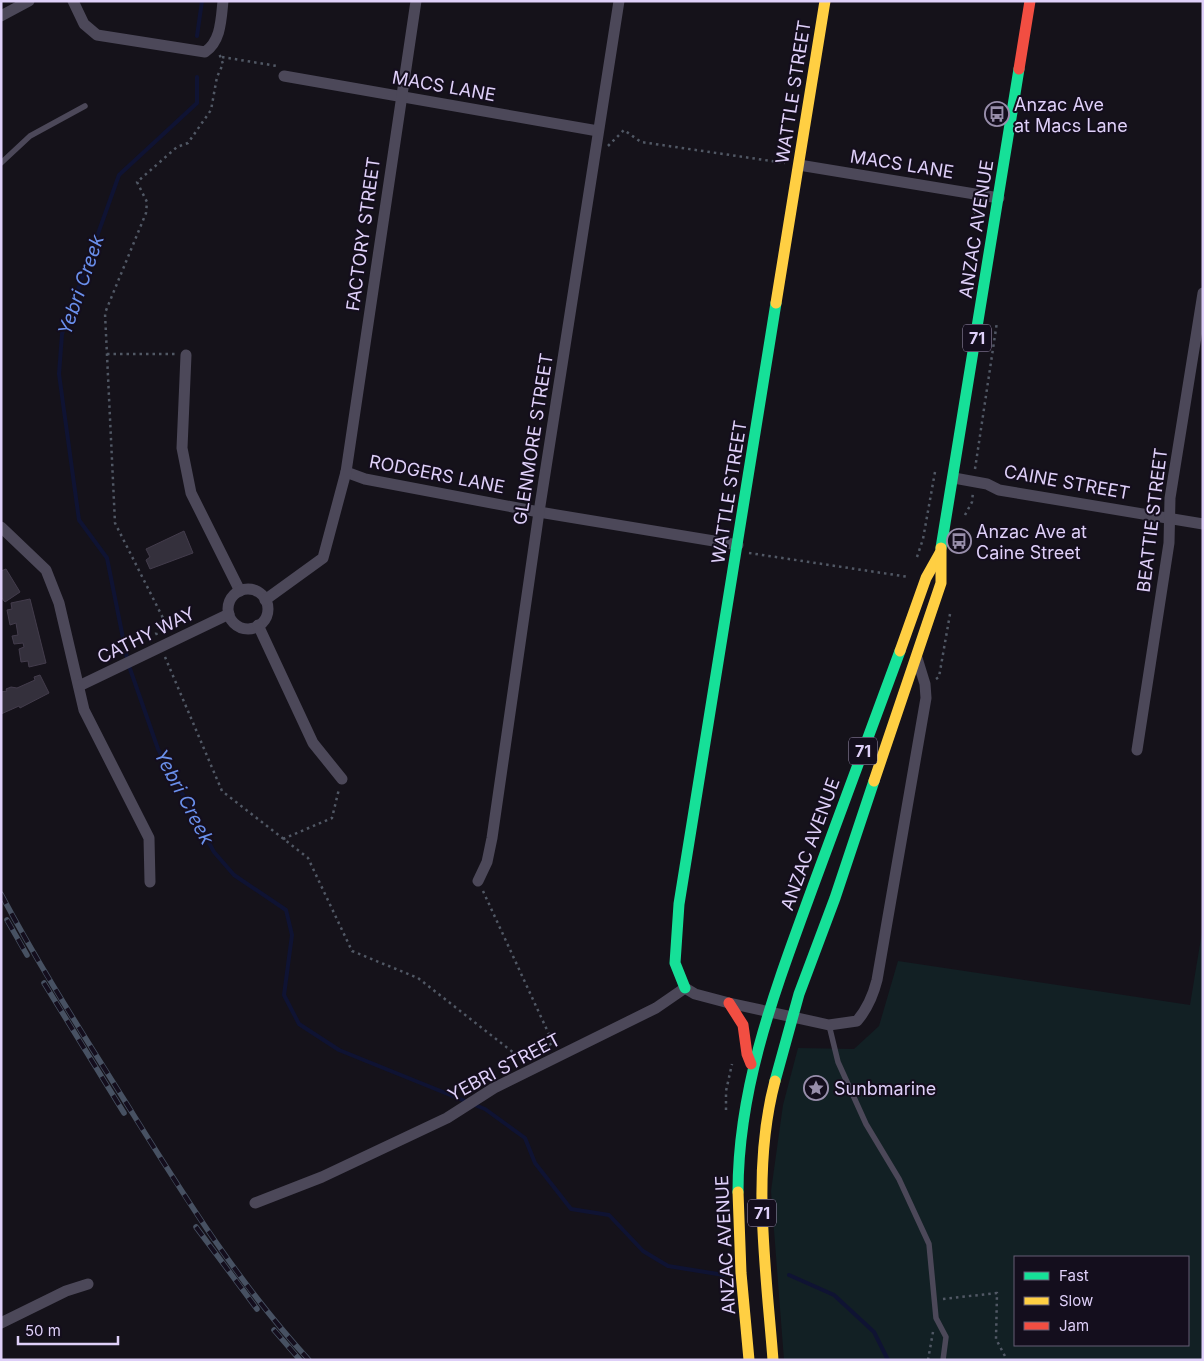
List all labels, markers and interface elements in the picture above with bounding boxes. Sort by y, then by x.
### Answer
street label: WATTLE STREET [771,19,815,165]
street label: MACS LANE [391,67,497,105]
place label: Anzac Ave at Macs Lane [1014,94,1128,136]
bus stop icon: Anzac Ave at Macs Lane [984,101,1010,127]
street label: MACS LANE [849,145,955,183]
street label: FACTORY STREET [342,156,384,312]
street label: ANZAC AVENUE [955,158,997,300]
water label: Yebri Creek [53,231,109,338]
road number: 71 [963,324,991,352]
street label: GLENMORE STREET [509,352,557,526]
street label: WATTLE STREET [707,419,751,565]
street label: BEATTIE STREET [1133,447,1171,593]
street label: RODGERS LANE [367,451,507,497]
street label: CAINE STREET [1002,461,1132,503]
place label: Anzac Ave at Caine Street [976,521,1087,563]
bus stop icon: Anzac Ave at Caine Street [946,528,972,554]
street label: CATHY WAY [94,602,198,668]
road number: 71 [849,738,877,764]
water label: Yebri Creek [149,745,219,849]
street label: ANZAC AVENUE [776,775,844,913]
street label: YEBRI STREET [444,1029,564,1105]
place icon: Sunbmarine [803,1075,829,1101]
place label: Sunbmarine [834,1078,936,1099]
street label: ANZAC AVENUE [711,1175,739,1315]
road number: 71 [748,1200,776,1226]
legend [1014,1256,1189,1346]
text: Fast [1059,1266,1089,1285]
text: Slow [1059,1291,1093,1310]
scale bar [18,1314,118,1346]
text: Jam [1059,1316,1089,1335]
text: 50 m [25,1321,61,1340]

